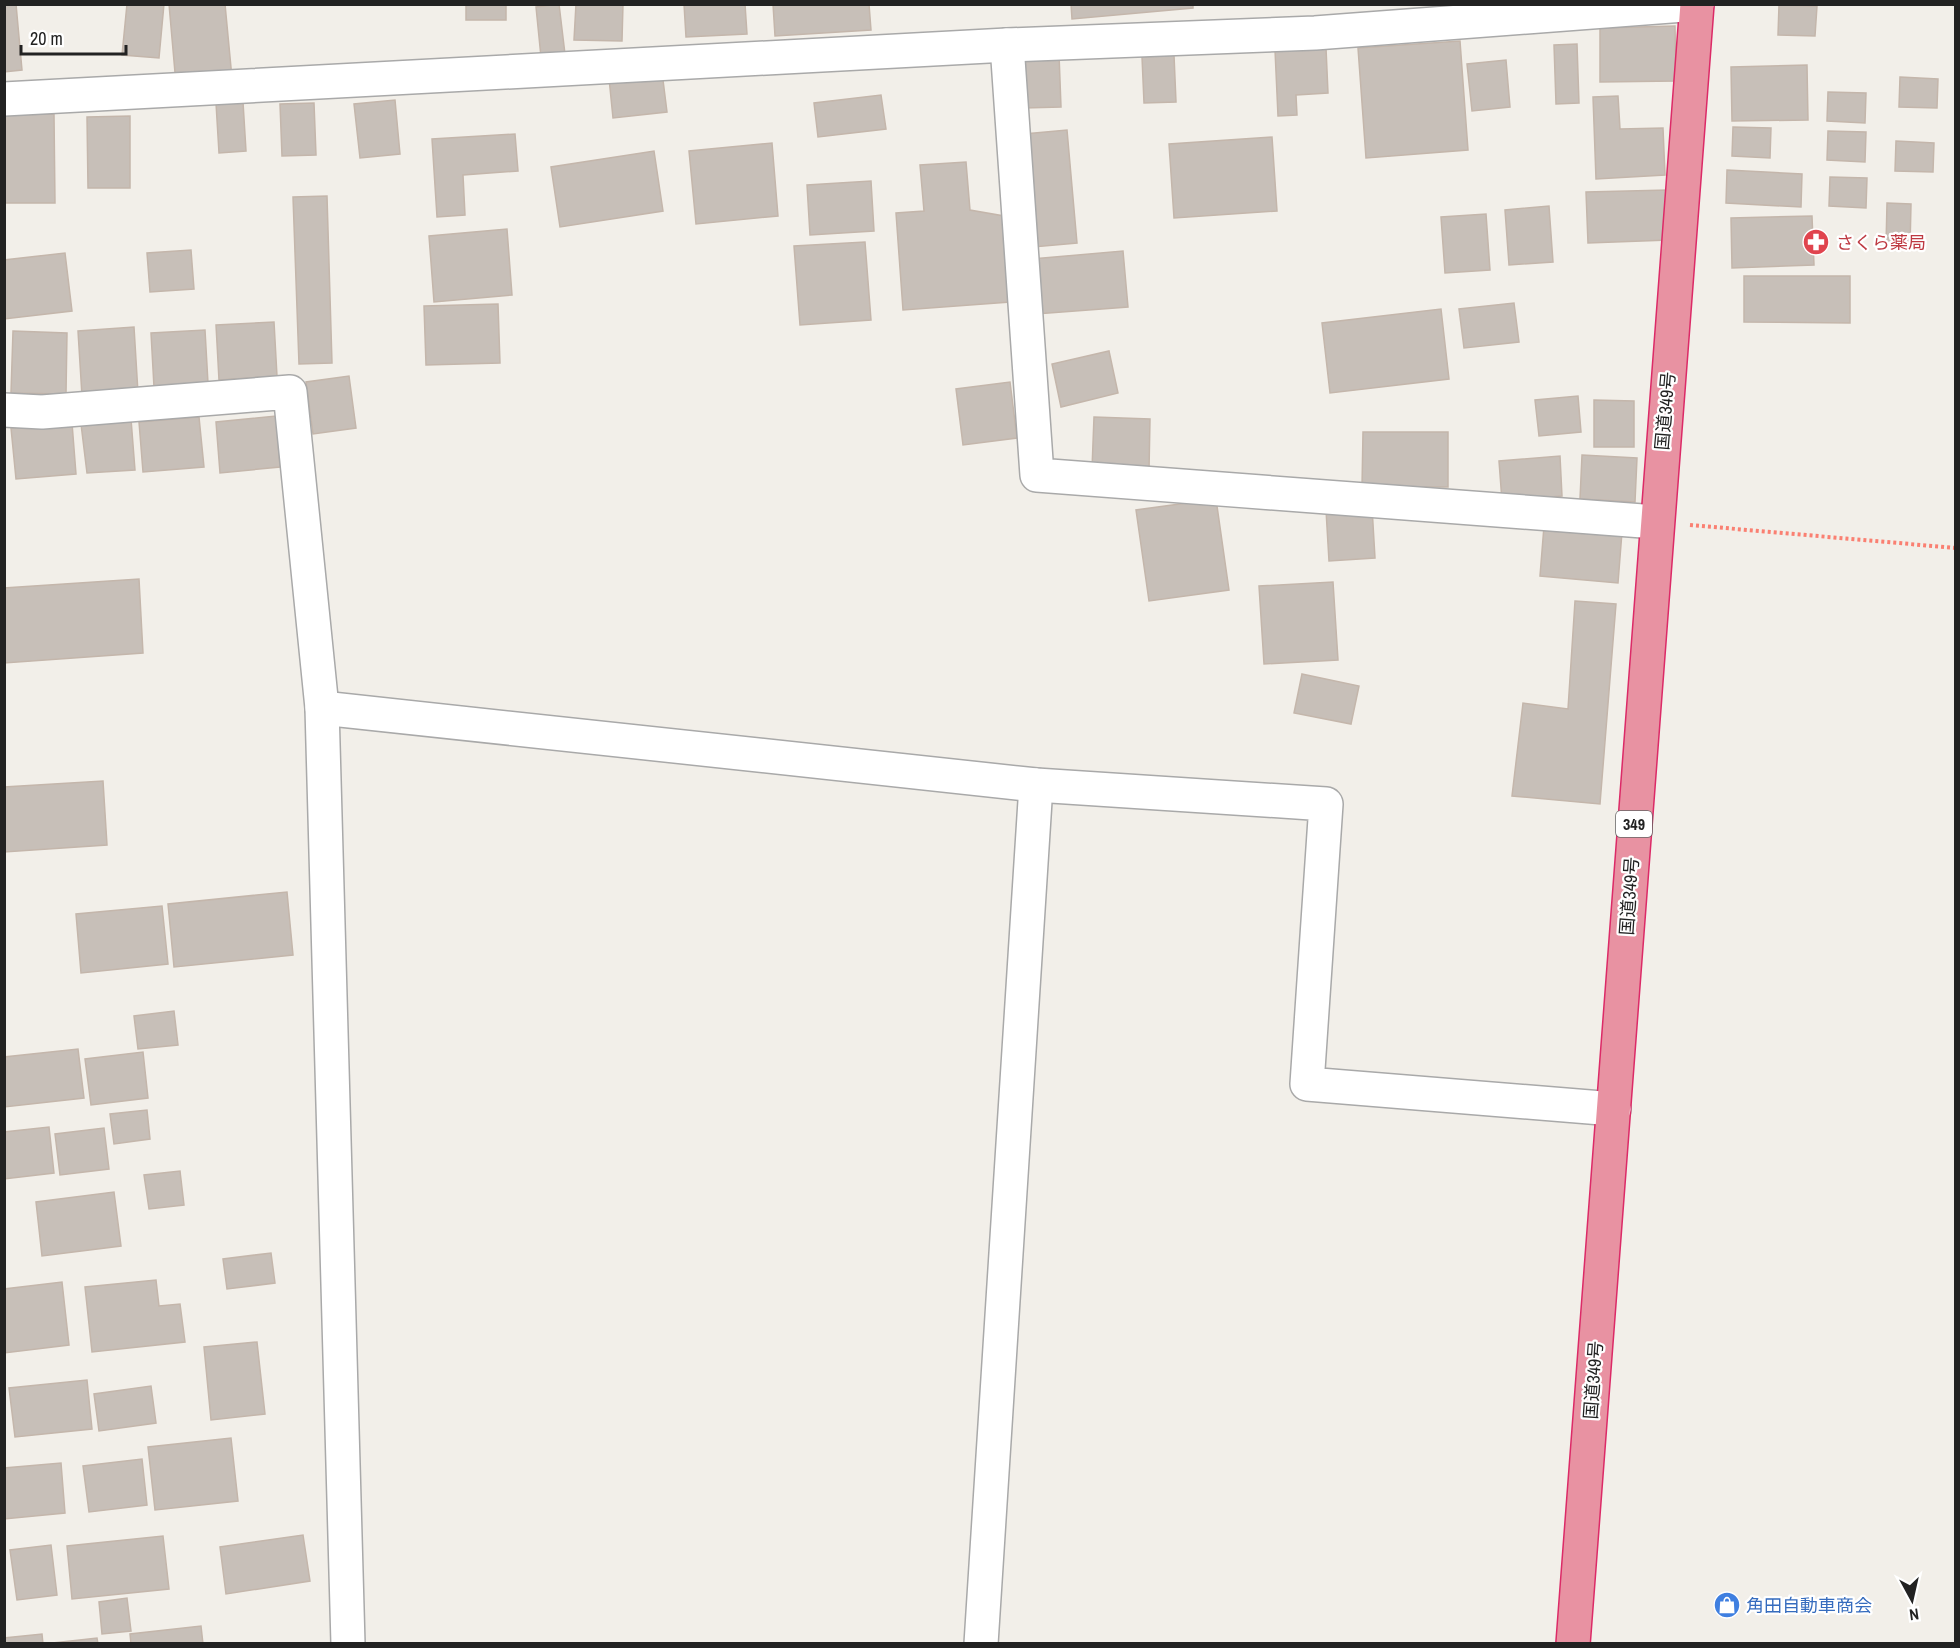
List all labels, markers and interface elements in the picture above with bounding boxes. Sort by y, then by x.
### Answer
scale bar [21,18,126,56]
text: 20 m [30,26,63,51]
pharmacy icon: さくら薬局 [1801,227,1831,257]
place label: さくら薬局 [1836,230,1926,255]
street label: 国道349号 [1649,371,1681,451]
road number: 349 [1616,811,1652,837]
street label: 国道349号 [1614,856,1644,936]
street label: 国道349号 [1578,1340,1608,1420]
north arrow [1882,1570,1942,1630]
shop icon: 角田自動車商会 [1712,1590,1742,1620]
place label: 角田自動車商会 [1746,1593,1872,1618]
text: N [1908,1603,1920,1626]

